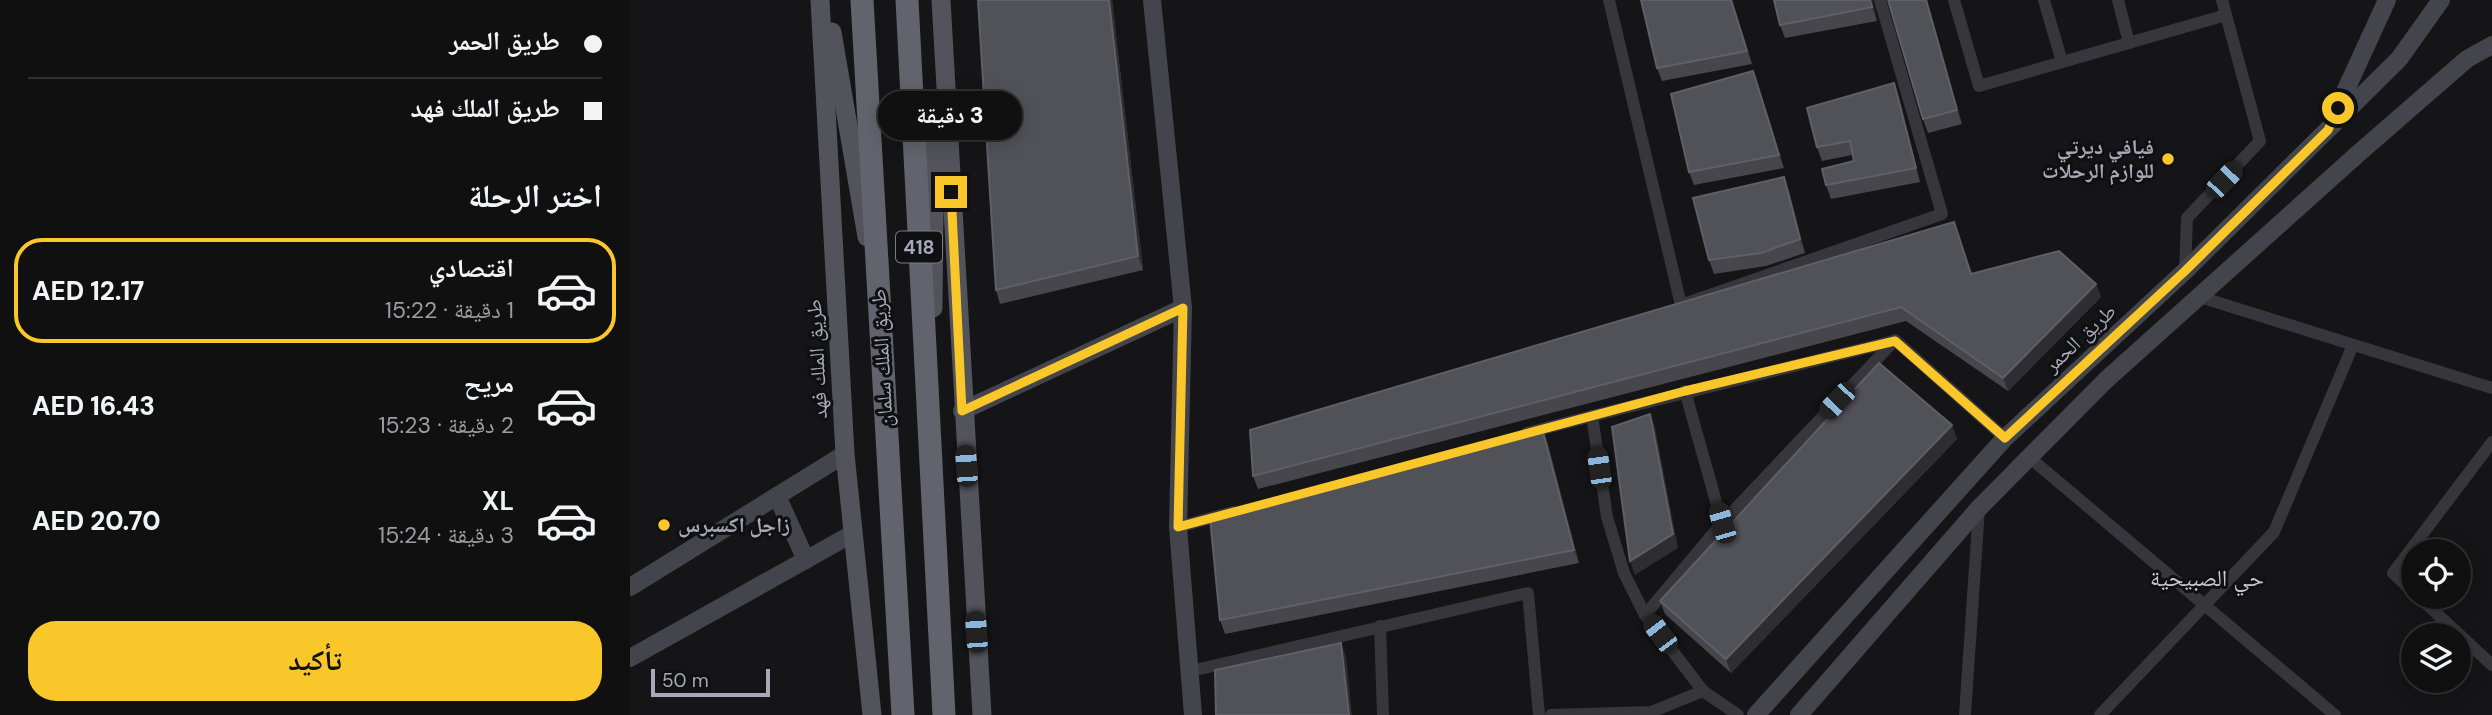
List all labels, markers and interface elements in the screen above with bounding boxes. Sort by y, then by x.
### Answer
text: طريق الحمر [449,24,560,58]
callout: 3 دقيقة [879,90,1023,140]
text: طريق الملك فهد [411,91,560,125]
route start [2322,92,2354,124]
text: 3 دقيقة [916,100,984,130]
place label: فيافي ديرتي للوازم الرحلات [2042,133,2154,185]
marker: فيافي ديرتي للوازم الرحلات [2160,151,2176,167]
car [2202,158,2247,202]
text: اختر الرحلة [468,175,602,217]
route end [935,176,967,208]
road number: 418 [896,232,942,262]
text: اقتصادي [429,251,514,285]
icon: car [535,259,598,322]
text: AED 12.17 [32,274,144,308]
street label: طريق الملك سلمان [864,288,900,428]
text: 1 دقيقة · 15:22 [385,295,514,325]
street label: طريق الحمر [2037,297,2122,379]
street label: طريق الملك فهد [800,298,834,420]
text: مريح [464,366,514,400]
icon: car [535,374,598,437]
car [1815,378,1860,424]
text: AED 16.43 [32,389,155,423]
text: 2 دقيقة · 15:23 [378,410,514,440]
car [955,444,978,488]
car [1586,446,1613,490]
text: XL [482,484,514,518]
icon: car [535,489,598,552]
car [1707,500,1738,546]
text: AED 20.70 [32,504,161,538]
place label: زاجل اكسبرس [678,511,790,539]
marker: زاجل اكسبرس [656,517,672,533]
text: 3 دقيقة · 15:24 [378,520,514,550]
map controls [2401,539,2471,693]
button: locate [2401,539,2471,609]
district label: حي الصبيحية [2150,563,2264,597]
car [965,610,988,654]
car [1639,611,1682,657]
button: تأكيد [28,621,602,701]
button: layers [2401,623,2471,693]
scale bar [651,666,770,698]
text: 50 m [662,668,709,693]

